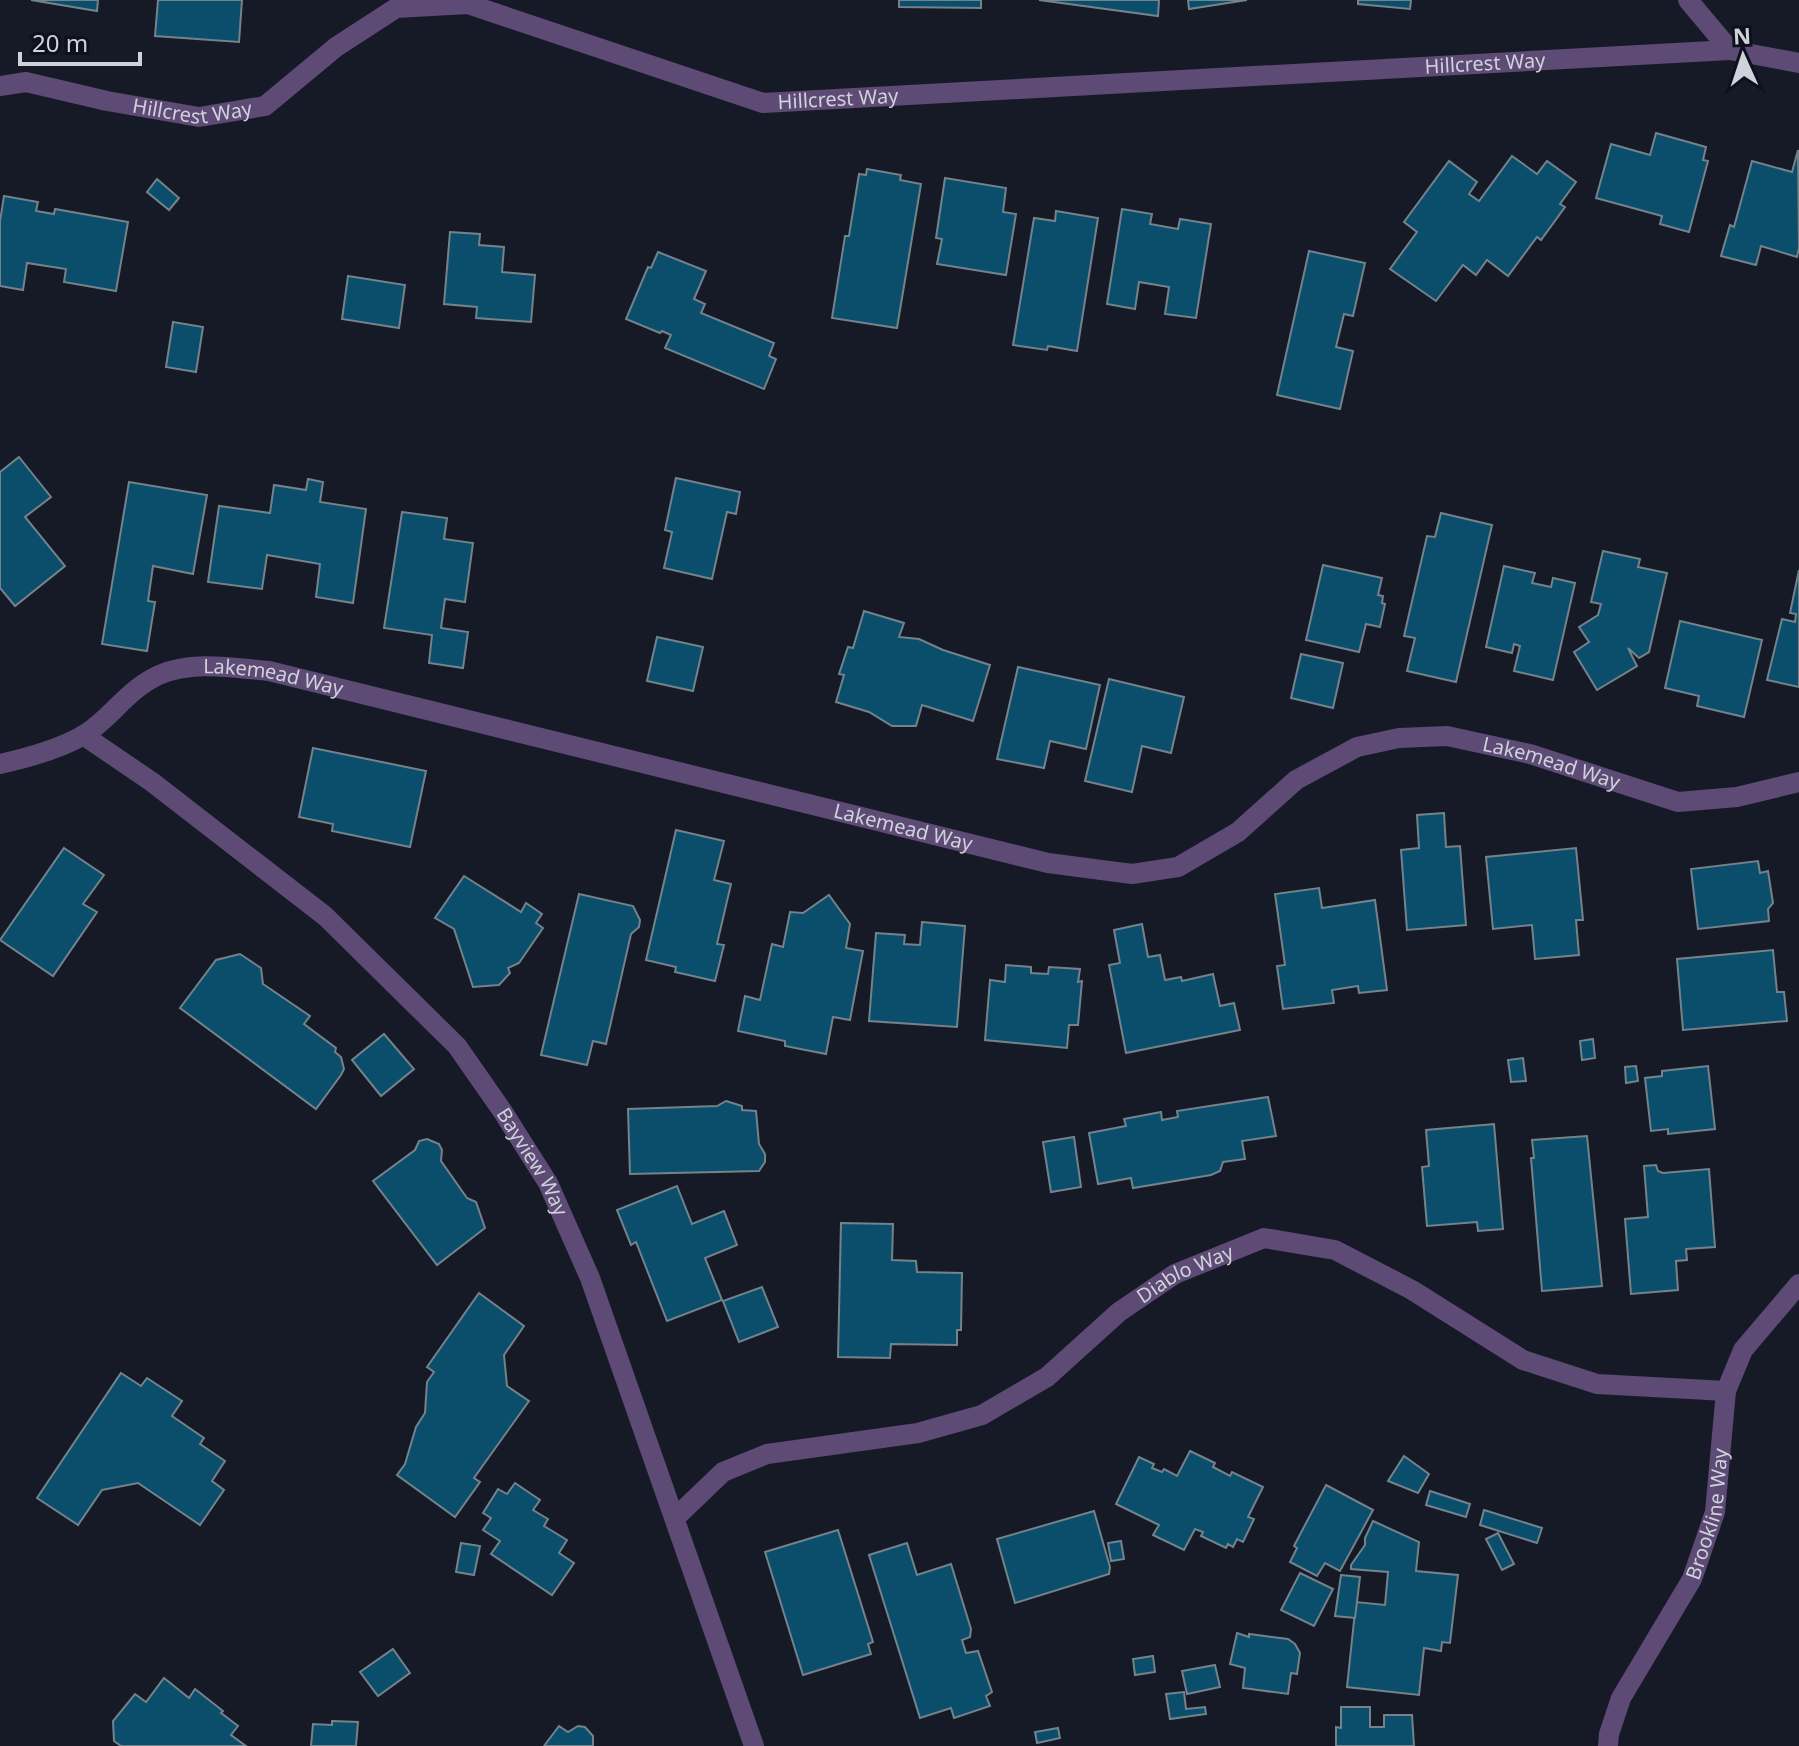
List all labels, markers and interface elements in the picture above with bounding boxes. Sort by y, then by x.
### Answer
scale bar [20,16,140,66]
north arrow [1703,16,1783,96]
text: N [1732,20,1752,50]
text: 20 m [32,26,88,59]
street label: Hillcrest Way [1424,46,1547,80]
street label: Hillcrest Way [777,82,900,115]
street label: Hillcrest Way [130,92,255,130]
street label: Lakemead Way [203,652,347,702]
street label: Lakemead Way [1480,730,1624,796]
street label: Lakemead Way [831,797,976,857]
street label: Bayview Way [491,1102,575,1221]
street label: Diablo Way [1131,1238,1238,1309]
street label: Brookline Way [1679,1446,1734,1583]

